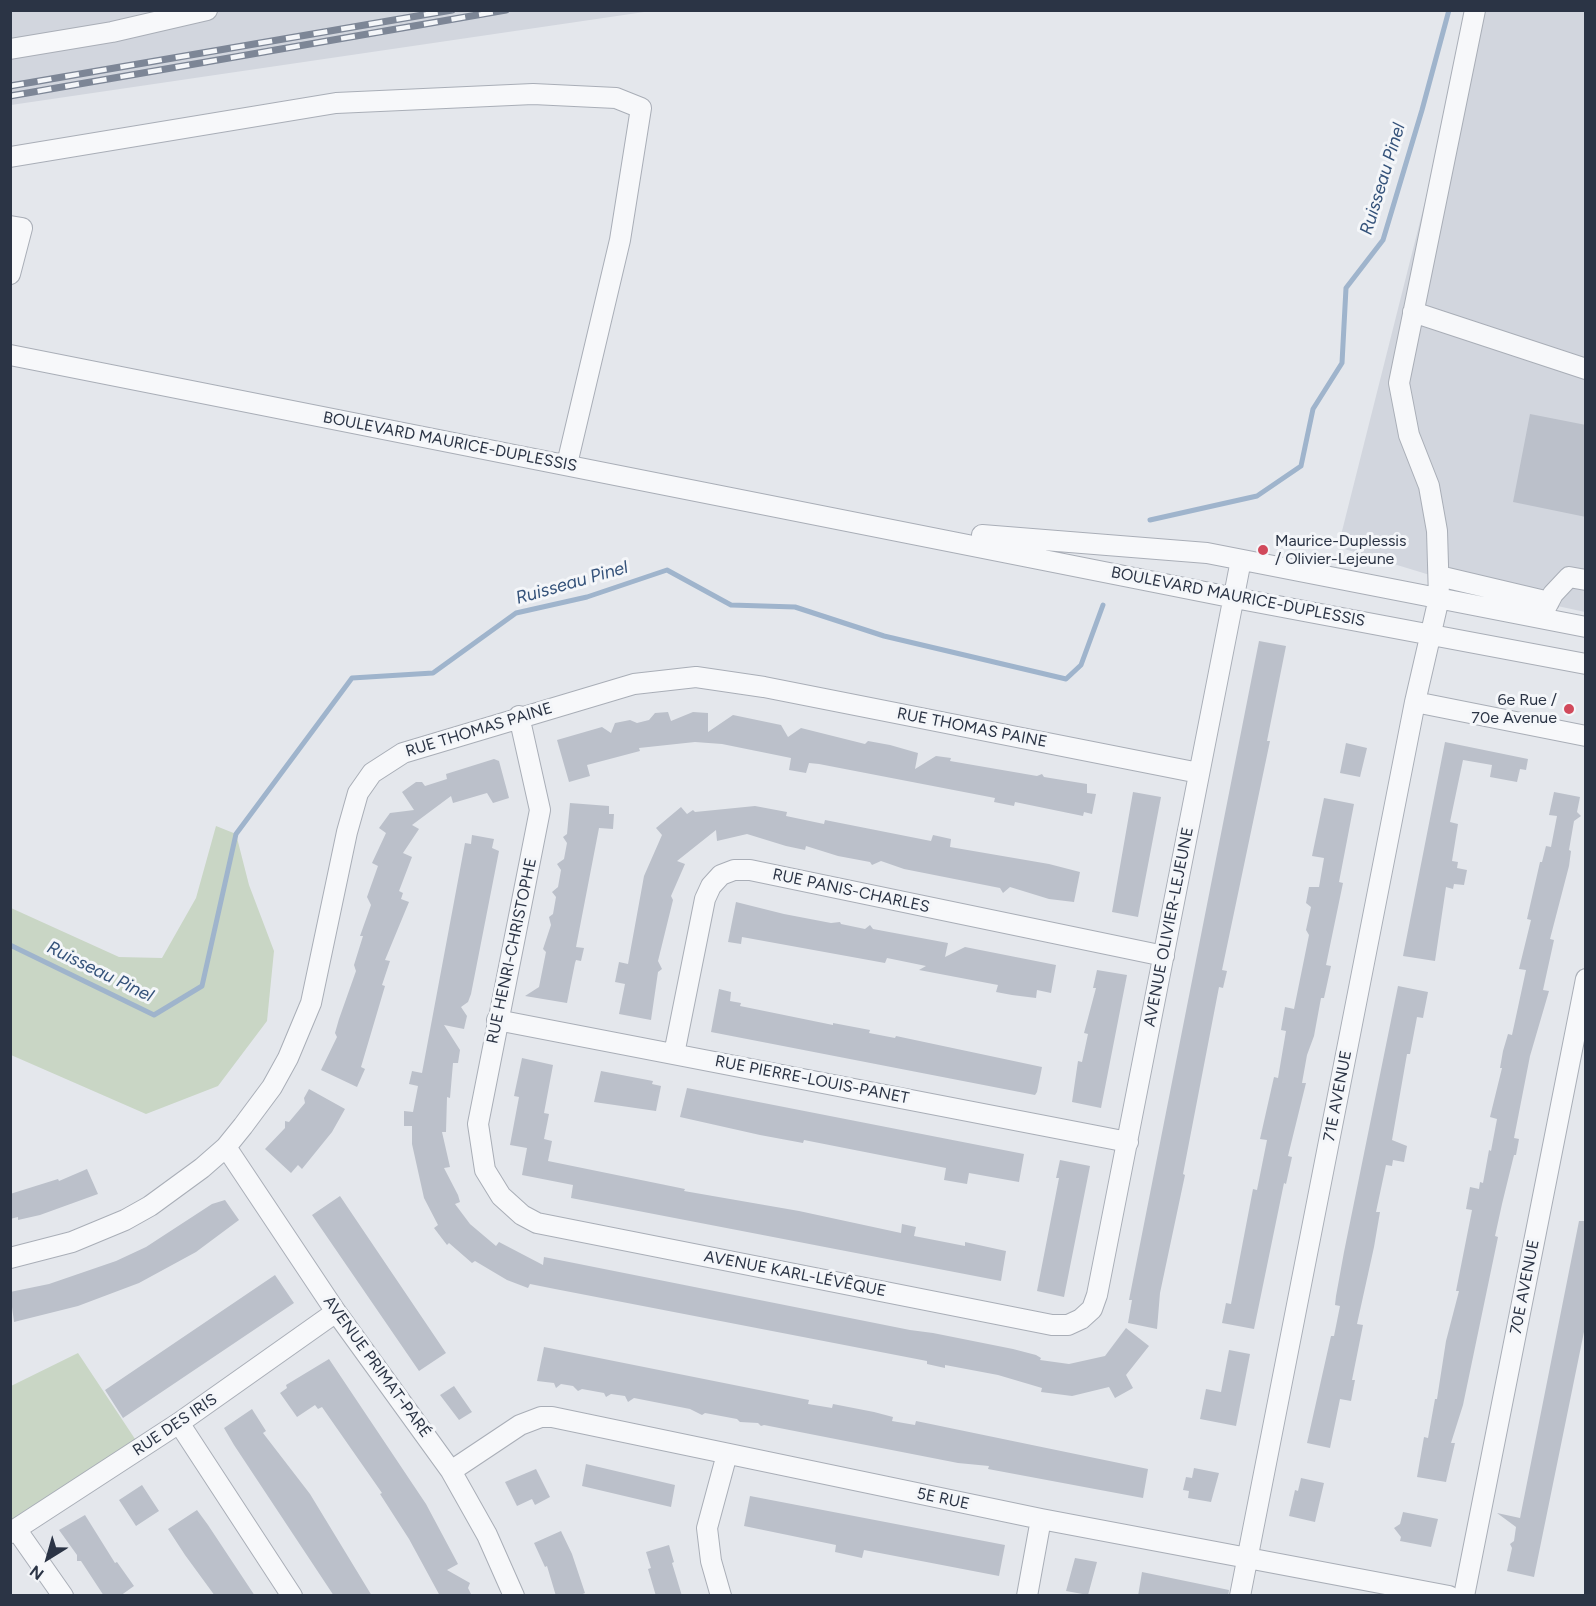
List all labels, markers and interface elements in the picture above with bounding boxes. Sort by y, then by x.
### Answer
water label: Ruisseau Pinel [1356,120,1410,238]
street label: BOULEVARD MAURICE-DUPLESSIS [321,408,579,476]
place label: Maurice-Duplessis / Olivier-Lejeune [1275,531,1407,569]
marker: Maurice-Duplessis / Olivier-Lejeune [1256,543,1270,557]
water label: Ruisseau Pinel [513,557,631,609]
street label: BOULEVARD MAURICE-DUPLESSIS [1109,563,1367,631]
place label: 6e Rue / 70e Avenue [1471,690,1557,728]
street label: RUE THOMAS PAINE [403,699,555,761]
marker: 6e Rue / 70e Avenue [1562,702,1576,716]
street label: RUE THOMAS PAINE [895,704,1049,752]
street label: AVENUE OLIVIER-LEJEUNE [1140,825,1198,1029]
street label: RUE HENRI-CHRISTOPHE [483,856,541,1046]
street label: RUE PANIS-CHARLES [771,865,931,917]
water label: Ruisseau Pinel [43,937,157,1007]
street label: 71E AVENUE [1320,1049,1356,1143]
street label: RUE PIERRE-LOUIS-PANET [713,1052,911,1108]
street label: 70E AVENUE [1506,1238,1544,1336]
street label: AVENUE KARL-LÉVÊQUE [702,1247,888,1301]
street label: AVENUE PRIMAT-PARÉ [319,1292,435,1442]
street label: RUE DES IRIS [129,1390,221,1460]
street label: 5E RUE [915,1484,971,1514]
north arrow [18,1528,78,1588]
text: N [26,1561,48,1584]

